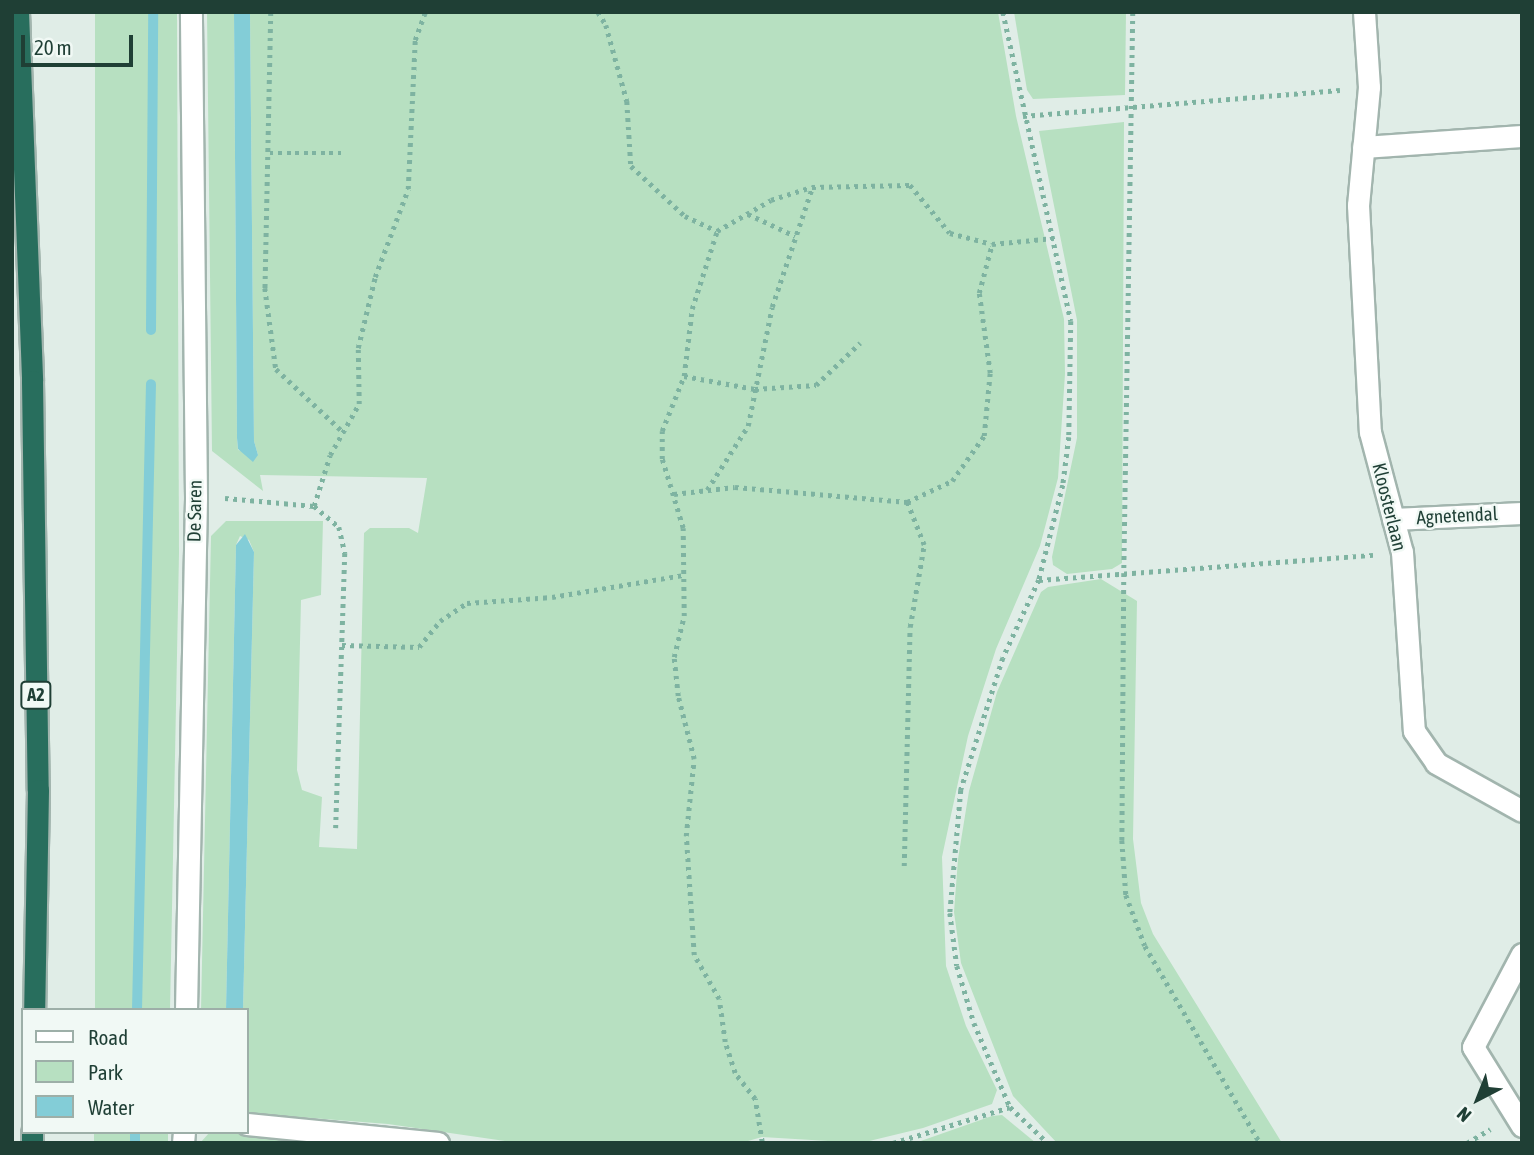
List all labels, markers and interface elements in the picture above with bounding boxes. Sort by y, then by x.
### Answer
scale bar [24,21,136,65]
text: 20 m [34,35,72,59]
street label: Kloosterlaan [1367,461,1411,553]
street label: De Saren [183,480,207,542]
street label: Agnetendal [1416,502,1498,530]
road number: A2 [20,680,52,710]
legend [21,1008,248,1134]
text: Road [88,1025,128,1049]
text: Park [88,1060,123,1084]
north arrow [1443,1064,1513,1134]
text: Water [88,1095,134,1119]
text: N [1452,1103,1475,1127]

